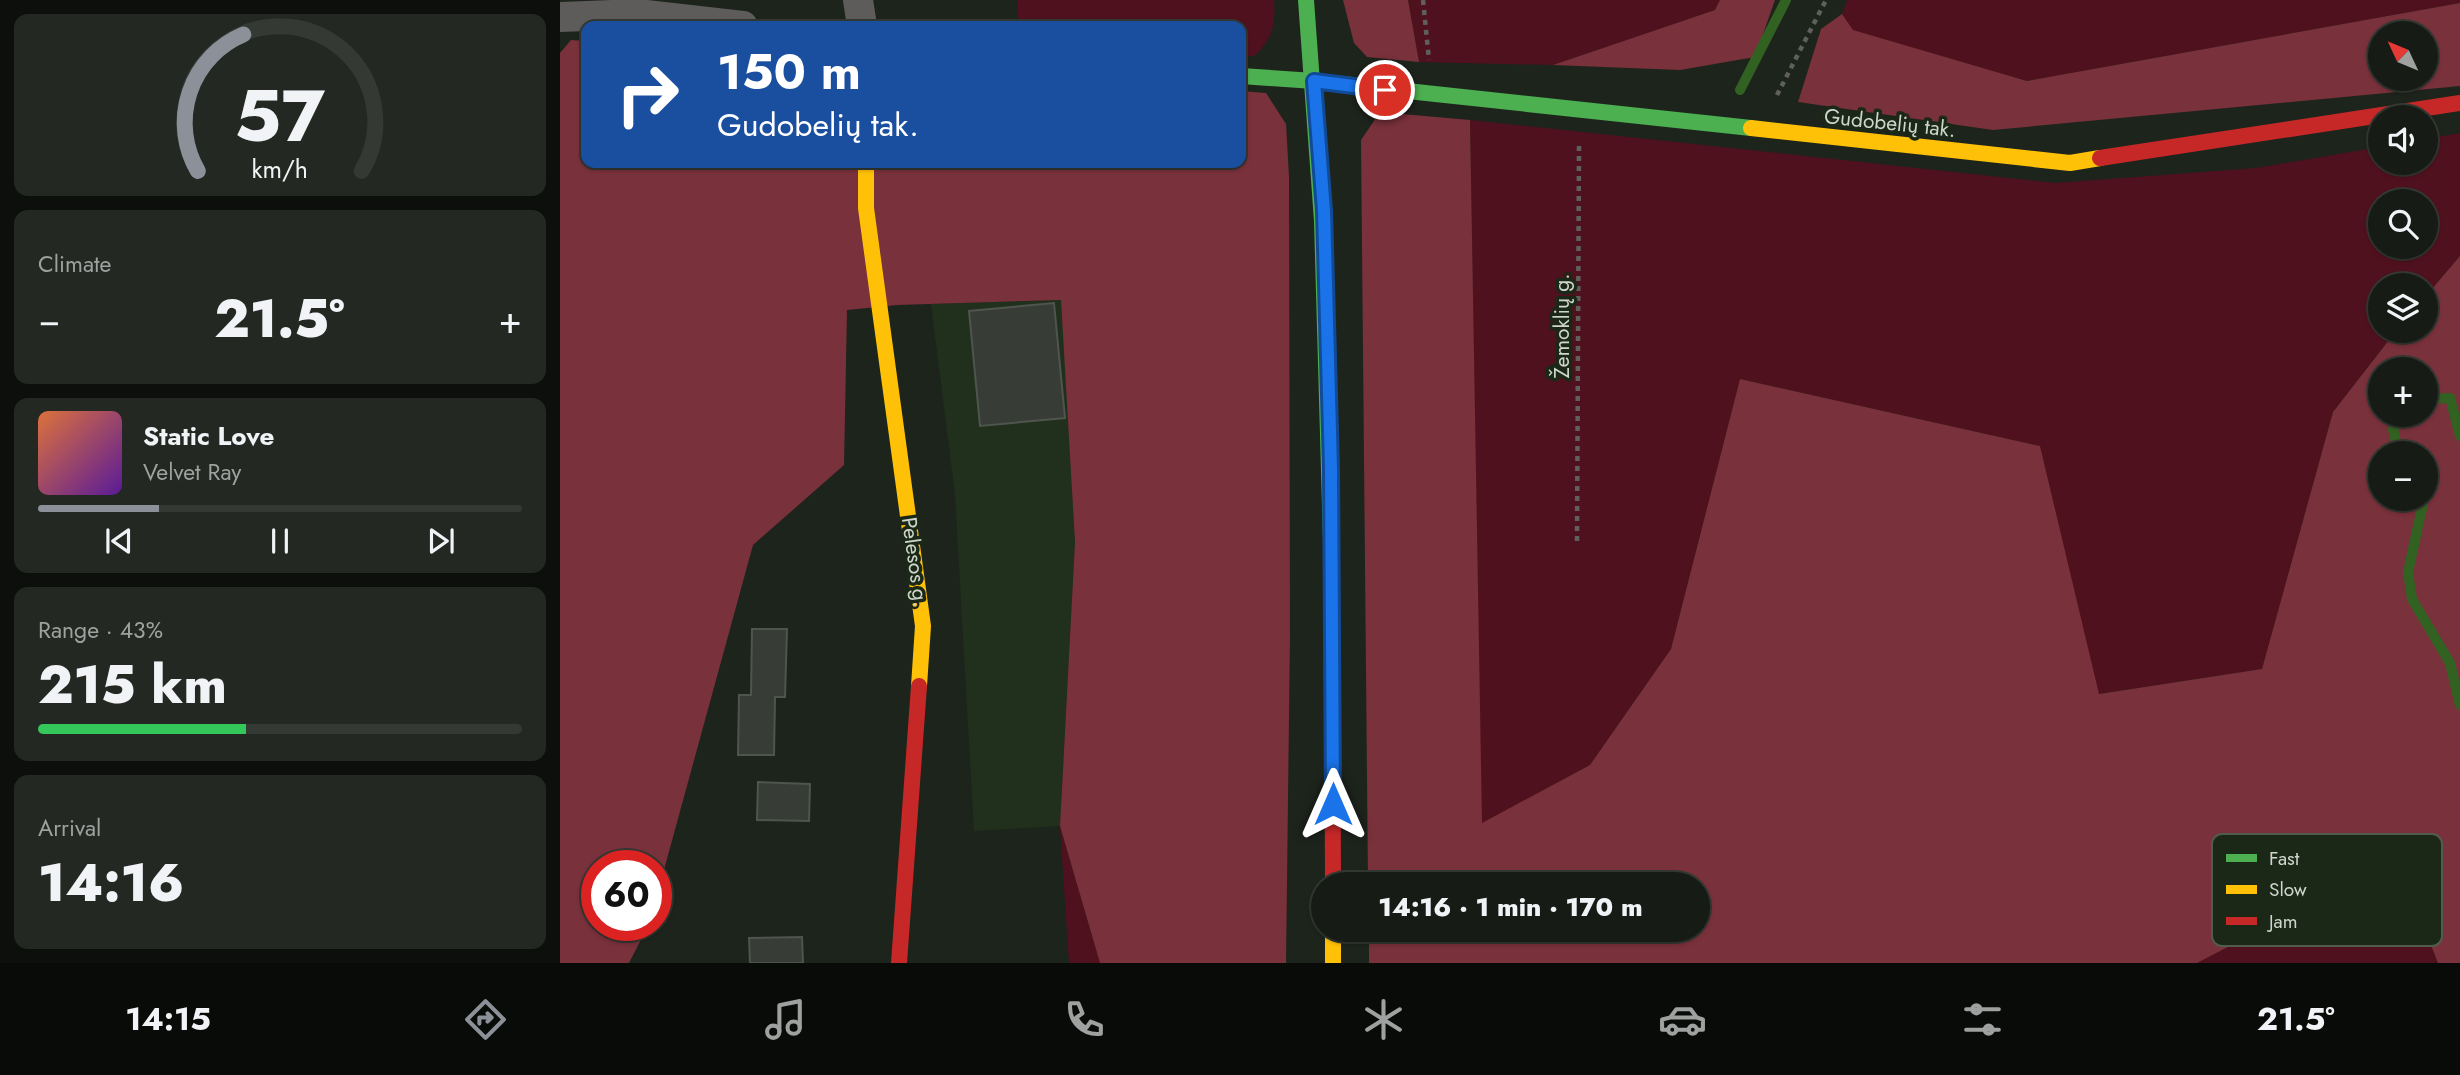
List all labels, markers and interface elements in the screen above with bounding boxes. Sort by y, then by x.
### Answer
north arrow [2368,21,2438,91]
map controls [2368,21,2438,511]
text: 150 m [717,37,861,107]
icon: right [602,49,693,140]
pin [1355,60,1415,120]
text: 57 [235,63,326,168]
icon: arrive [1366,71,1404,109]
street label: Gudobelių tak. [1823,101,1957,145]
text: Gudobelių tak. [717,102,919,148]
button: sound [2368,105,2438,175]
text: km/h [252,151,308,187]
button: search [2368,189,2438,259]
text: Climate [38,247,111,281]
street label: Žemoklių g. [1547,273,1577,379]
button: layers [2368,273,2438,343]
text: 21.5° [214,281,345,357]
text: − [38,292,60,347]
text: + [499,292,522,347]
button: + [2368,357,2438,427]
text: Static Love [143,417,275,455]
button: − [2368,441,2438,511]
text: Velvet Ray [143,455,241,489]
street label: Pelesos g. [894,515,936,609]
icon: previous [100,522,138,560]
icon: pause [261,522,299,560]
icon: next [422,522,460,560]
text: Range · 43% [38,613,163,647]
text: 215 km [38,647,227,723]
position arrow [1296,767,1370,841]
text: Arrival [38,811,101,845]
legend [2212,834,2442,946]
text: 14:16 [38,845,184,921]
text: Fast [2269,845,2300,872]
speed limit sign: 60 [581,850,672,941]
text: Slow [2269,876,2307,903]
text: 14:16 · 1 min · 170 m [1378,888,1643,926]
text: Jam [2266,908,2298,935]
icon: directions [461,995,510,1044]
icon: music [761,995,810,1044]
icon: phone [1060,995,1109,1044]
icon: climate [1359,995,1408,1044]
icon: car [1658,995,1707,1044]
icon: filters [1958,995,2007,1044]
text: 14:15 [125,996,211,1042]
text: 21.5° [2257,996,2335,1042]

